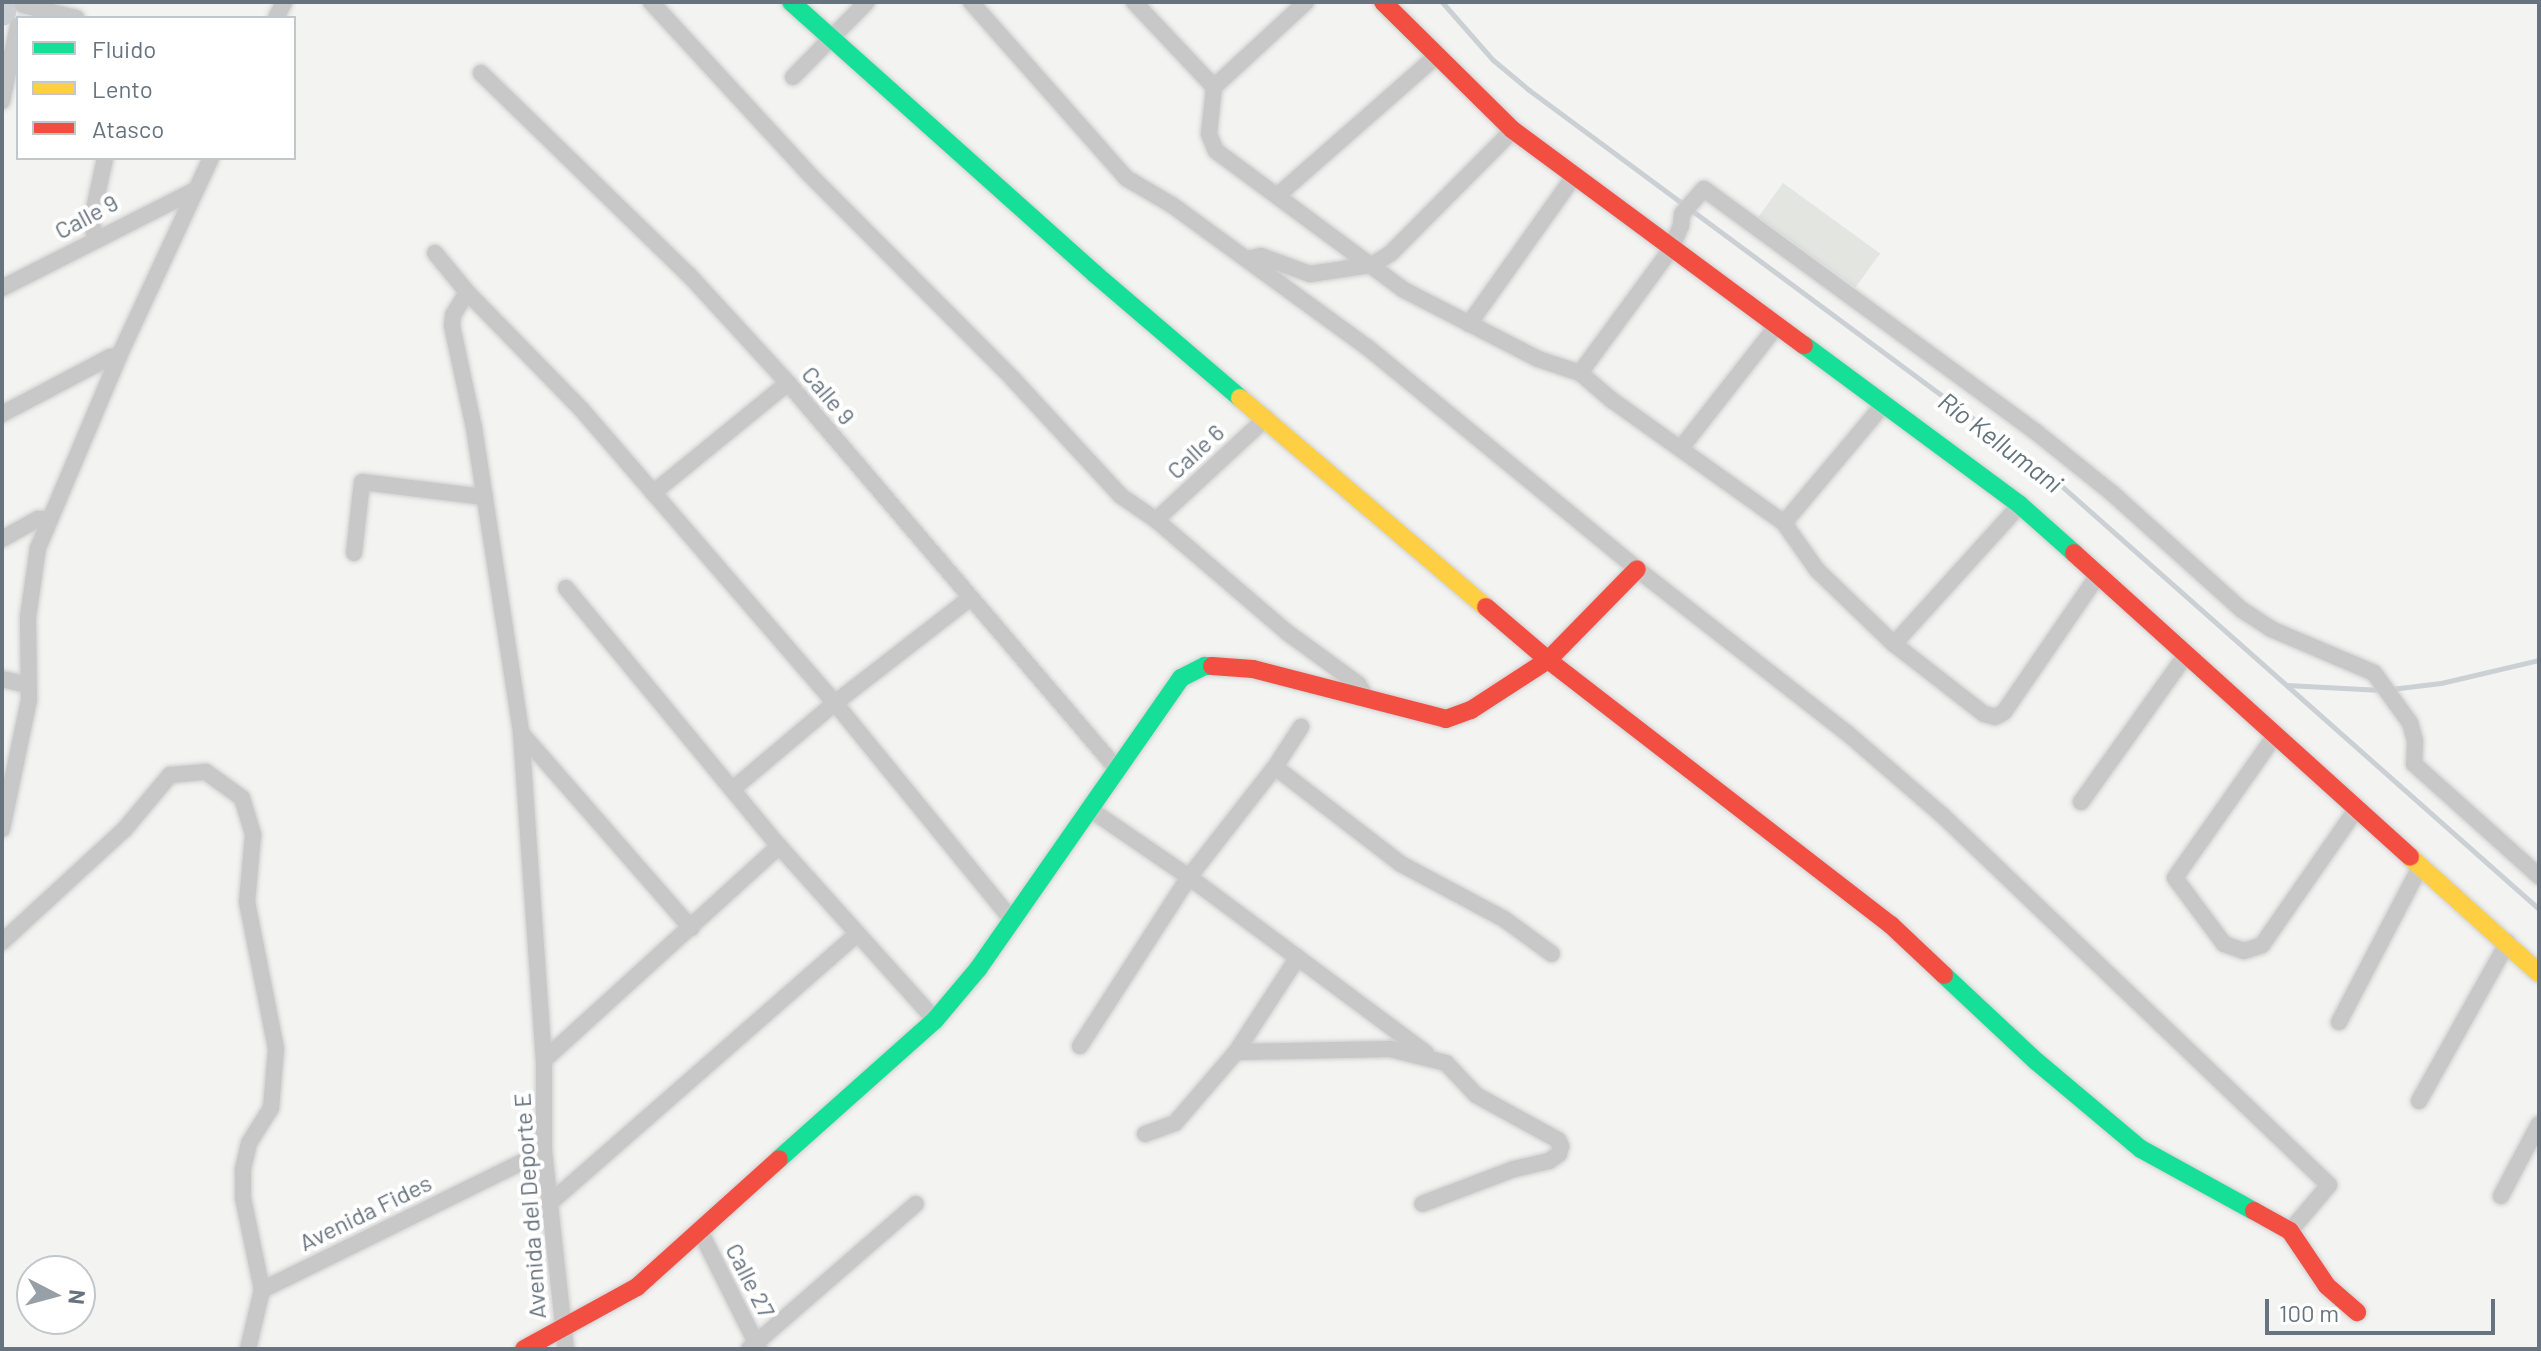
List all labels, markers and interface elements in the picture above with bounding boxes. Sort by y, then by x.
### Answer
legend [16,16,296,160]
text: Fluido [92,34,156,63]
text: Lento [92,74,153,103]
text: Atasco [92,114,164,143]
street label: Calle 9 [49,187,123,245]
street label: Calle 9 [796,360,862,430]
water label: Río Kellumani [1933,385,2069,499]
street label: Calle 6 [1160,417,1230,485]
street label: Avenida del Deporte E [507,1092,551,1320]
street label: Avenida Fides [294,1168,436,1256]
street label: Calle 27 [720,1238,782,1322]
north arrow [16,1255,96,1335]
scale bar [2269,1283,2499,1333]
text: N [64,1289,92,1306]
text: 100 m [2279,1298,2339,1327]

